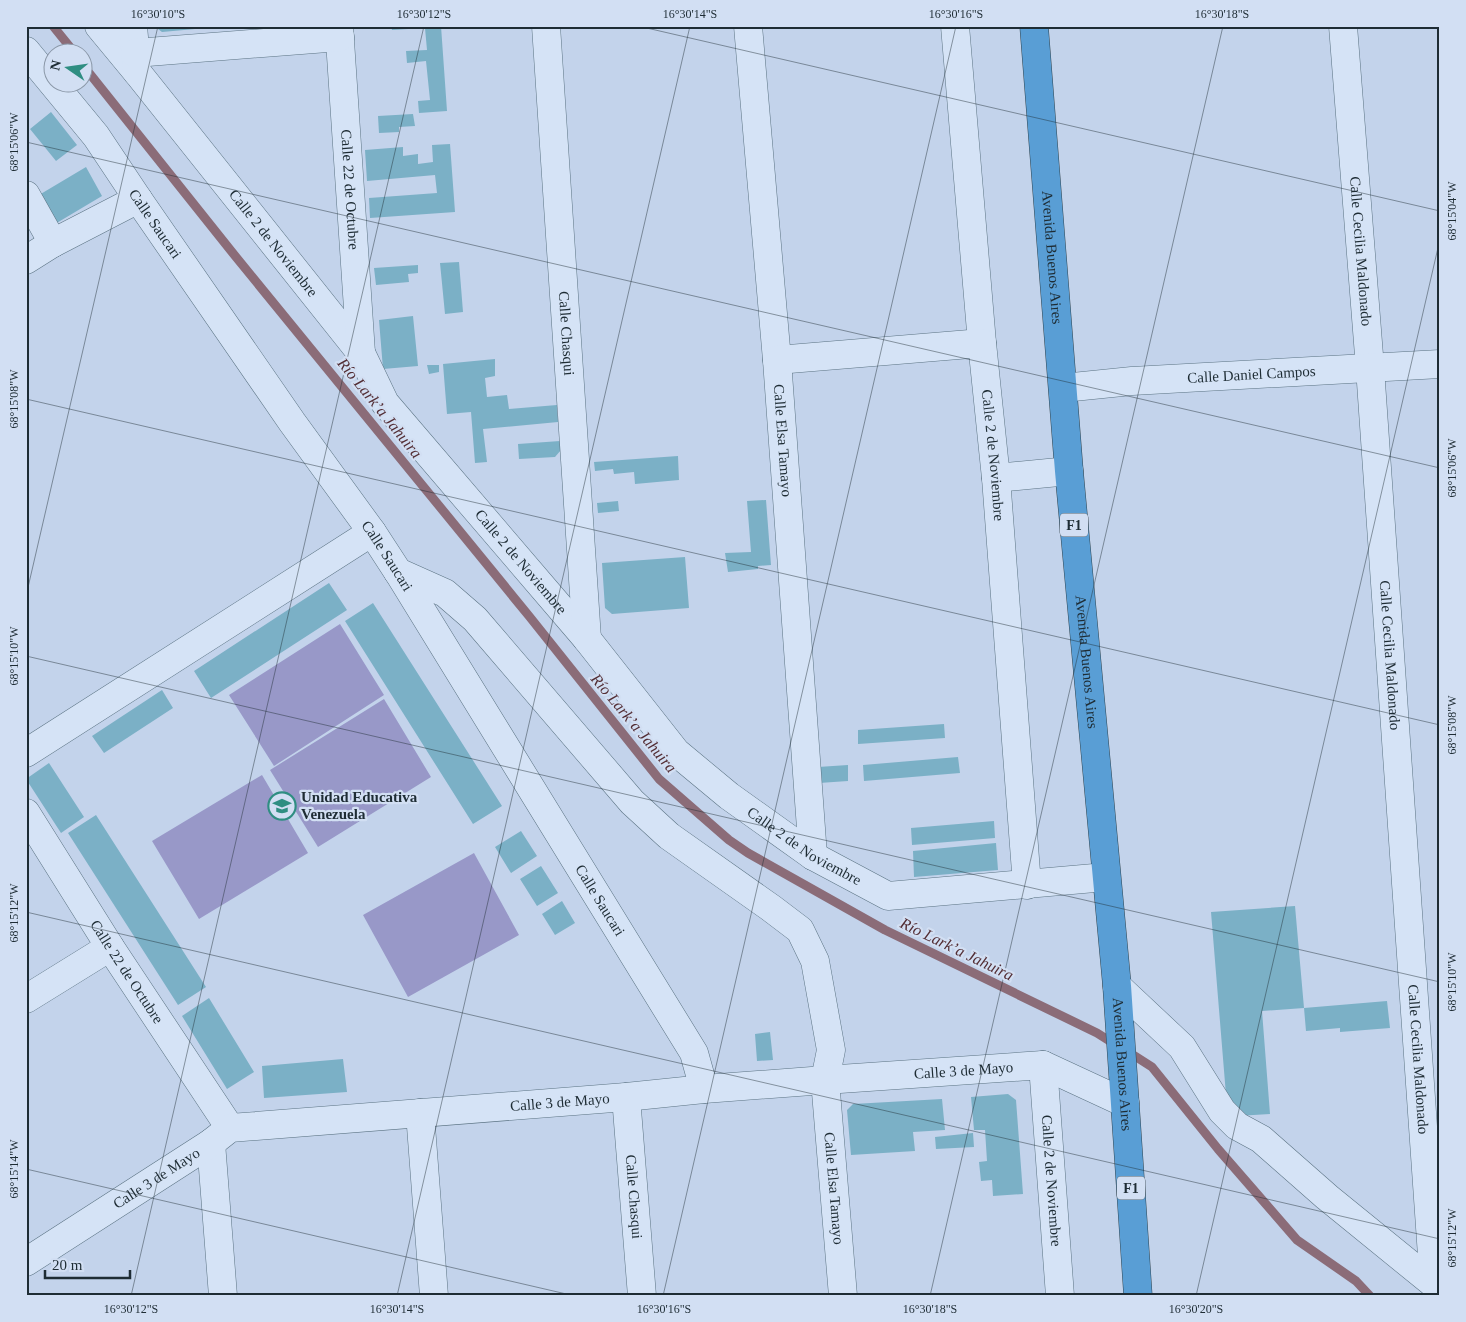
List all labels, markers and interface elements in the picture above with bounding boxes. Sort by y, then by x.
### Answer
text: 16°30'10"S [131,7,185,21]
text: 16°30'12"S [397,7,451,21]
text: 16°30'14"S [663,7,717,21]
text: 16°30'16"S [929,7,983,21]
text: 16°30'18"S [1195,7,1249,21]
north arrow [42,42,92,92]
text: N [47,59,64,72]
text: 68°15'06"W [7,112,21,172]
street label: Calle 22 de Octubre [338,129,362,251]
street label: Calle Cecilia Maldonado [1347,176,1375,327]
text: 68°15'04"W [1445,181,1459,241]
street label: Calle Saucari [126,186,185,261]
street label: Calle 2 de Noviembre [226,186,321,300]
street label: Avenida Buenos Aires [1039,190,1065,325]
street label: Calle Chasqui [556,291,577,376]
water label: Río Lark’a Jahuira [334,354,425,461]
street label: Calle Daniel Campos [1187,363,1316,386]
text: 68°15'08"W [7,369,21,429]
street label: Calle Elsa Tamayo [771,384,795,497]
street label: Calle 2 de Noviembre [979,389,1007,522]
text: 68°15'06"W [1445,438,1459,498]
street label: Calle 2 de Noviembre [472,506,570,617]
road number: F1 [1060,514,1088,536]
street label: Calle Saucari [358,518,416,594]
street label: Calle Cecilia Maldonado [1377,580,1403,731]
street label: Avenida Buenos Aires [1073,594,1101,729]
text: 68°15'10"W [7,626,21,686]
water label: Río Lark’a Jahuira [587,669,680,776]
text: 68°15'08"W [1445,695,1459,755]
place label: Unidad Educativa Venezuela [301,789,418,822]
school or university icon: Unidad Educativa Venezuela [267,791,297,821]
street label: Calle 2 de Noviembre [744,804,864,888]
street label: Calle Saucari [572,862,628,939]
text: 68°15'12"W [7,883,21,943]
water label: Río Lark’a Jahuira [897,914,1016,984]
street label: Calle 22 de Octubre [87,917,167,1027]
text: 68°15'10"W [1445,952,1459,1012]
street label: Calle Cecilia Maldonado [1405,984,1432,1135]
street label: Avenida Buenos Aires [1110,997,1135,1132]
street label: Calle 3 de Mayo [913,1059,1014,1082]
street label: Calle 3 de Mayo [510,1090,610,1114]
street label: Calle 2 de Noviembre [1039,1114,1064,1248]
street label: Calle Elsa Tamayo [821,1131,847,1245]
text: 68°15'14"W [7,1139,21,1199]
street label: Calle 3 de Mayo [110,1144,203,1212]
street label: Calle Chasqui [623,1154,645,1240]
road number: F1 [1117,1176,1145,1200]
text: 68°15'12"W [1445,1208,1459,1268]
scale bar [45,1247,130,1279]
text: 20 m [52,1257,83,1273]
text: 16°30'12"S [104,1302,158,1316]
text: 16°30'14"S [370,1302,424,1316]
text: 16°30'16"S [637,1302,691,1316]
text: 16°30'18"S [903,1302,957,1316]
text: 16°30'20"S [1169,1302,1223,1316]

